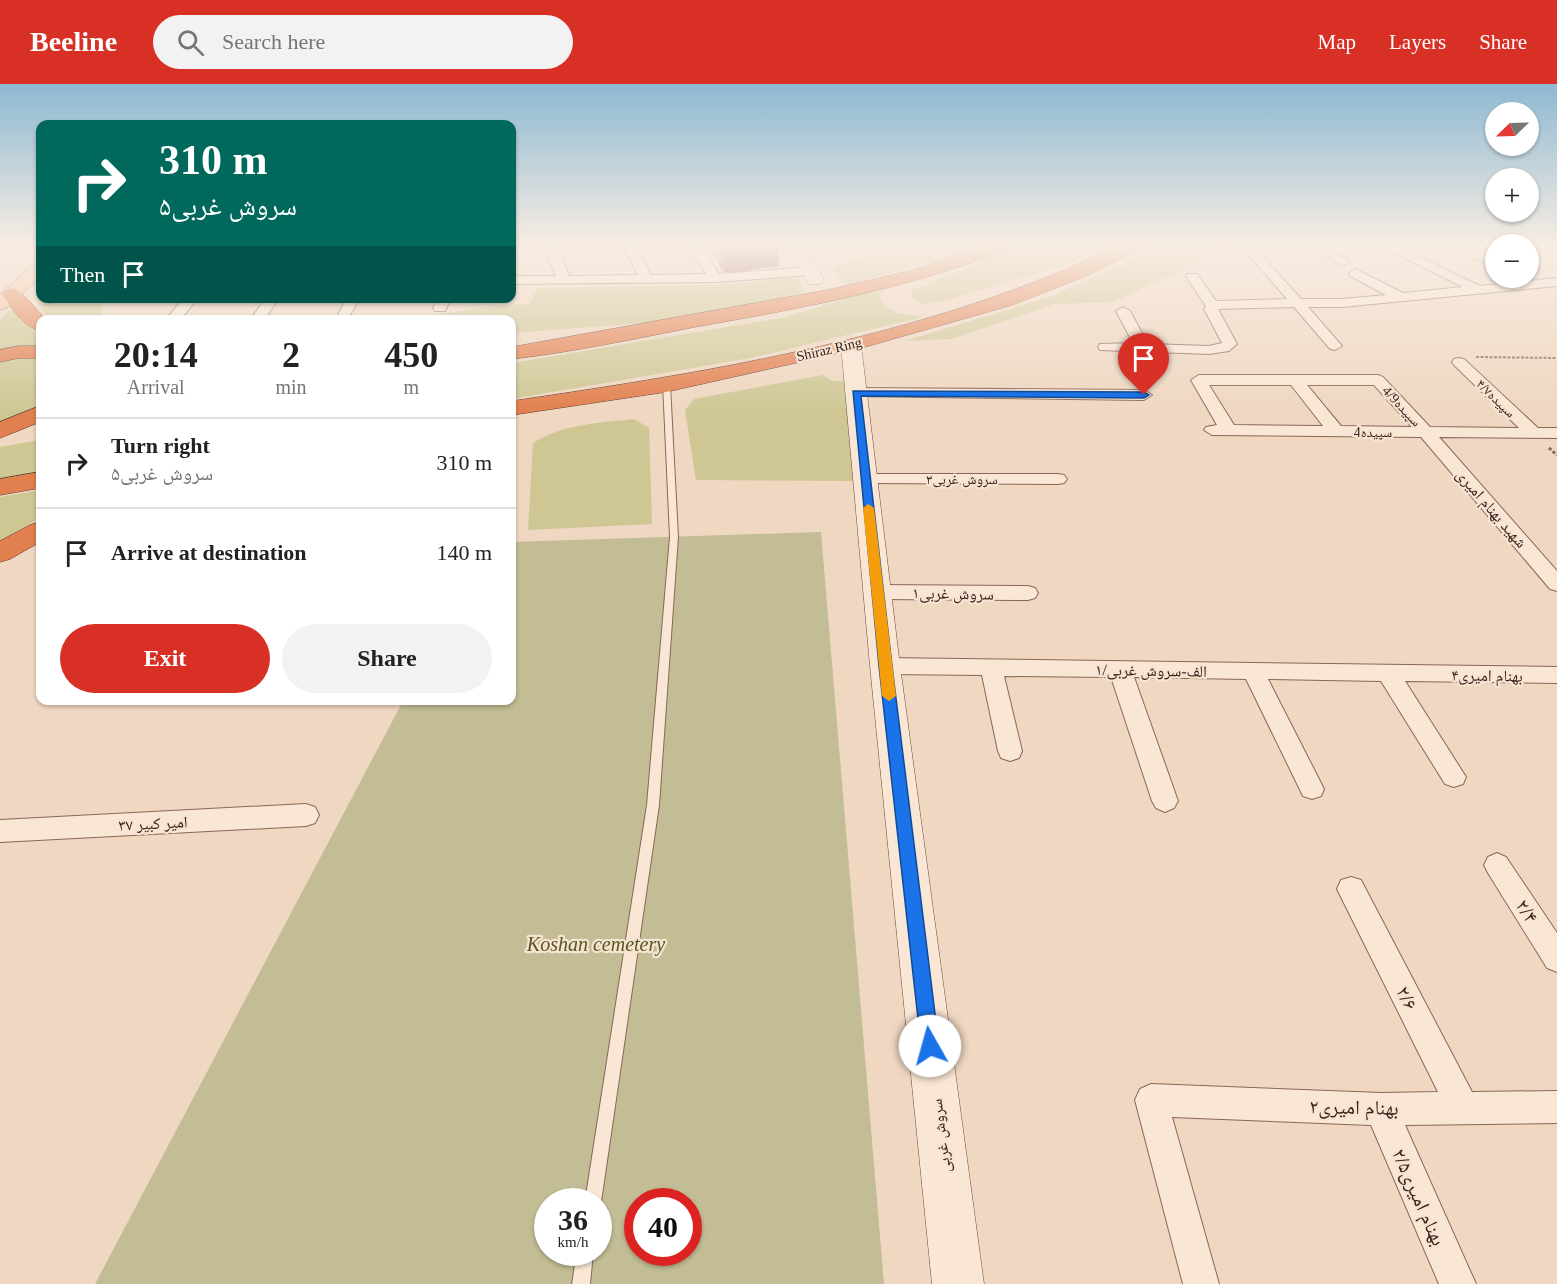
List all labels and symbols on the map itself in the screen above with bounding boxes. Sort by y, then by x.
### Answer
north arrow [1485,102,1539,156]
pin [1118,333,1169,395]
street label: Shiraz Ring [795,335,863,364]
street label: سپیده۴/۷ [1472,376,1518,421]
street label: 4/9سپیده [1378,383,1424,430]
street label: 4سپیده [1354,425,1392,441]
street label: شهید بهنام امیری [1451,466,1530,552]
street label: سروش غربی۳ [926,472,998,488]
street label: سروش غربی۱ [912,584,994,605]
street label: ۱/الف-سروش غربی [1095,661,1207,682]
street label: بهنام امیری۴ [1451,666,1523,687]
street label: ۳۷ امیر کبیر [118,813,188,835]
street label: ۲/۴ [1511,895,1543,927]
park label: Koshan cemetery [526,933,665,956]
street label: ۲/۶ [1392,983,1422,1013]
position arrow [898,1014,962,1078]
street label: بهنام امیری۲ [1309,1095,1399,1122]
street label: سروش غربی [928,1098,955,1174]
street label: بهنام امیری۲/۵ [1385,1145,1450,1250]
speed limit sign: 40 [624,1188,702,1266]

